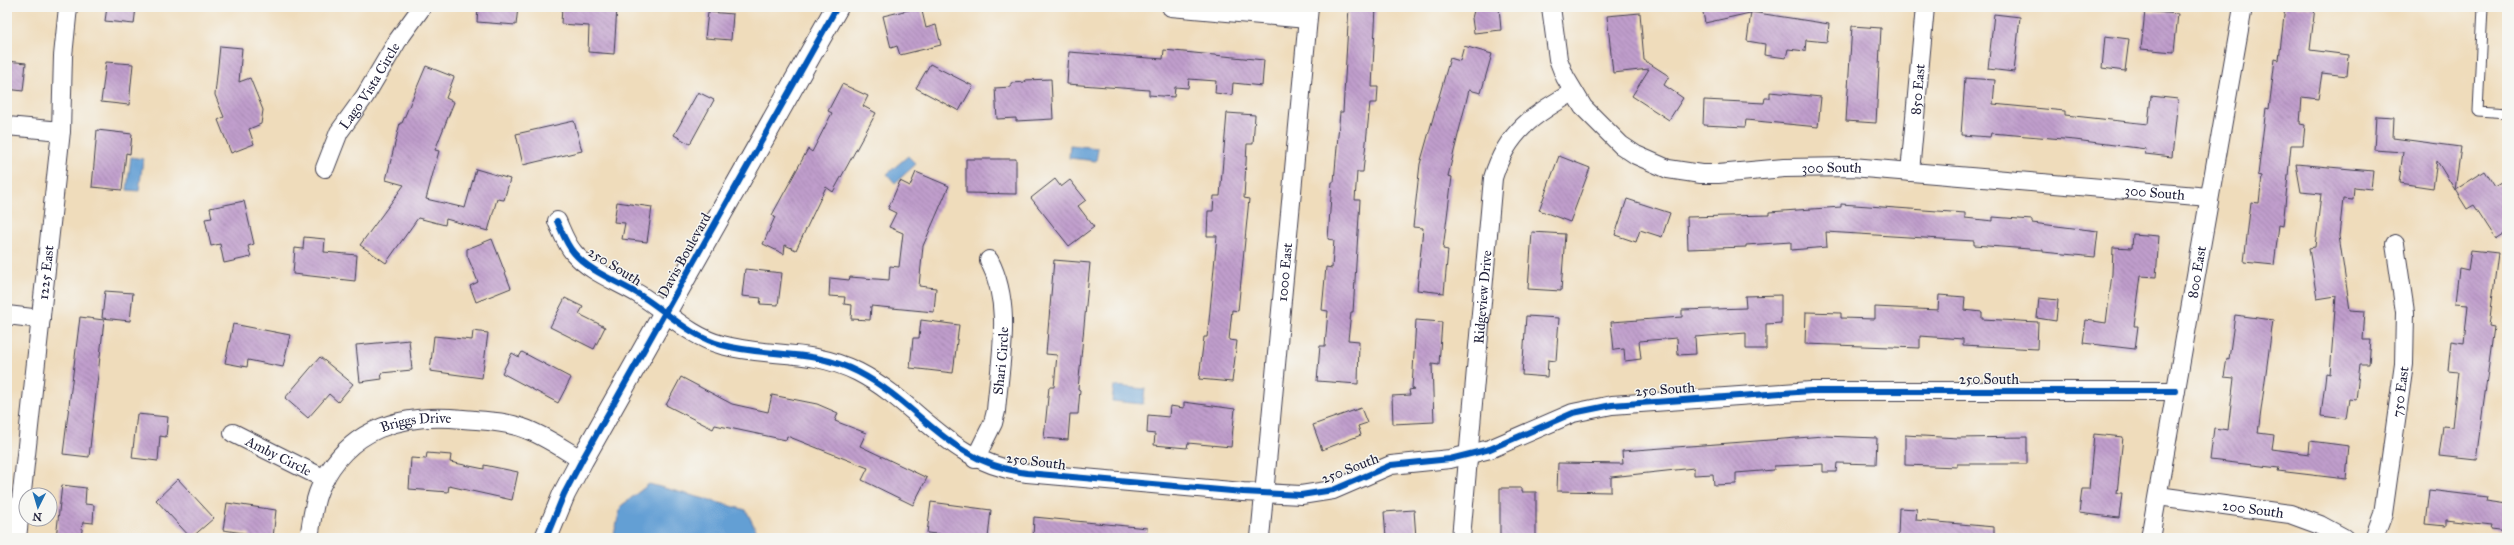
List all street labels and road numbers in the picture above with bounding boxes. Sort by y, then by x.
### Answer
street label: Lago Vista Circle [336,39,404,133]
street label: 850 East [1907,63,1929,116]
street label: 300 South [1802,159,1863,177]
street label: 300 South [2124,182,2186,204]
street label: Davis Boulevard [654,210,715,300]
street label: 1000 East [1274,242,1296,302]
street label: 250 South [585,243,645,290]
street label: 1225 East [35,244,58,301]
street label: 800 East [2184,245,2210,300]
street label: Ridgeview Drive [1470,249,1496,345]
street label: Shari Circle [990,327,1012,396]
street label: 750 East [2389,365,2413,418]
street label: 250 South [1959,371,2019,388]
street label: 250 South [1635,379,1696,400]
street label: Briggs Drive [378,410,452,436]
street label: Amby Circle [242,432,314,480]
street label: 250 South [1005,449,1067,474]
street label: 250 South [1319,450,1381,487]
street label: 200 South [2221,497,2285,522]

